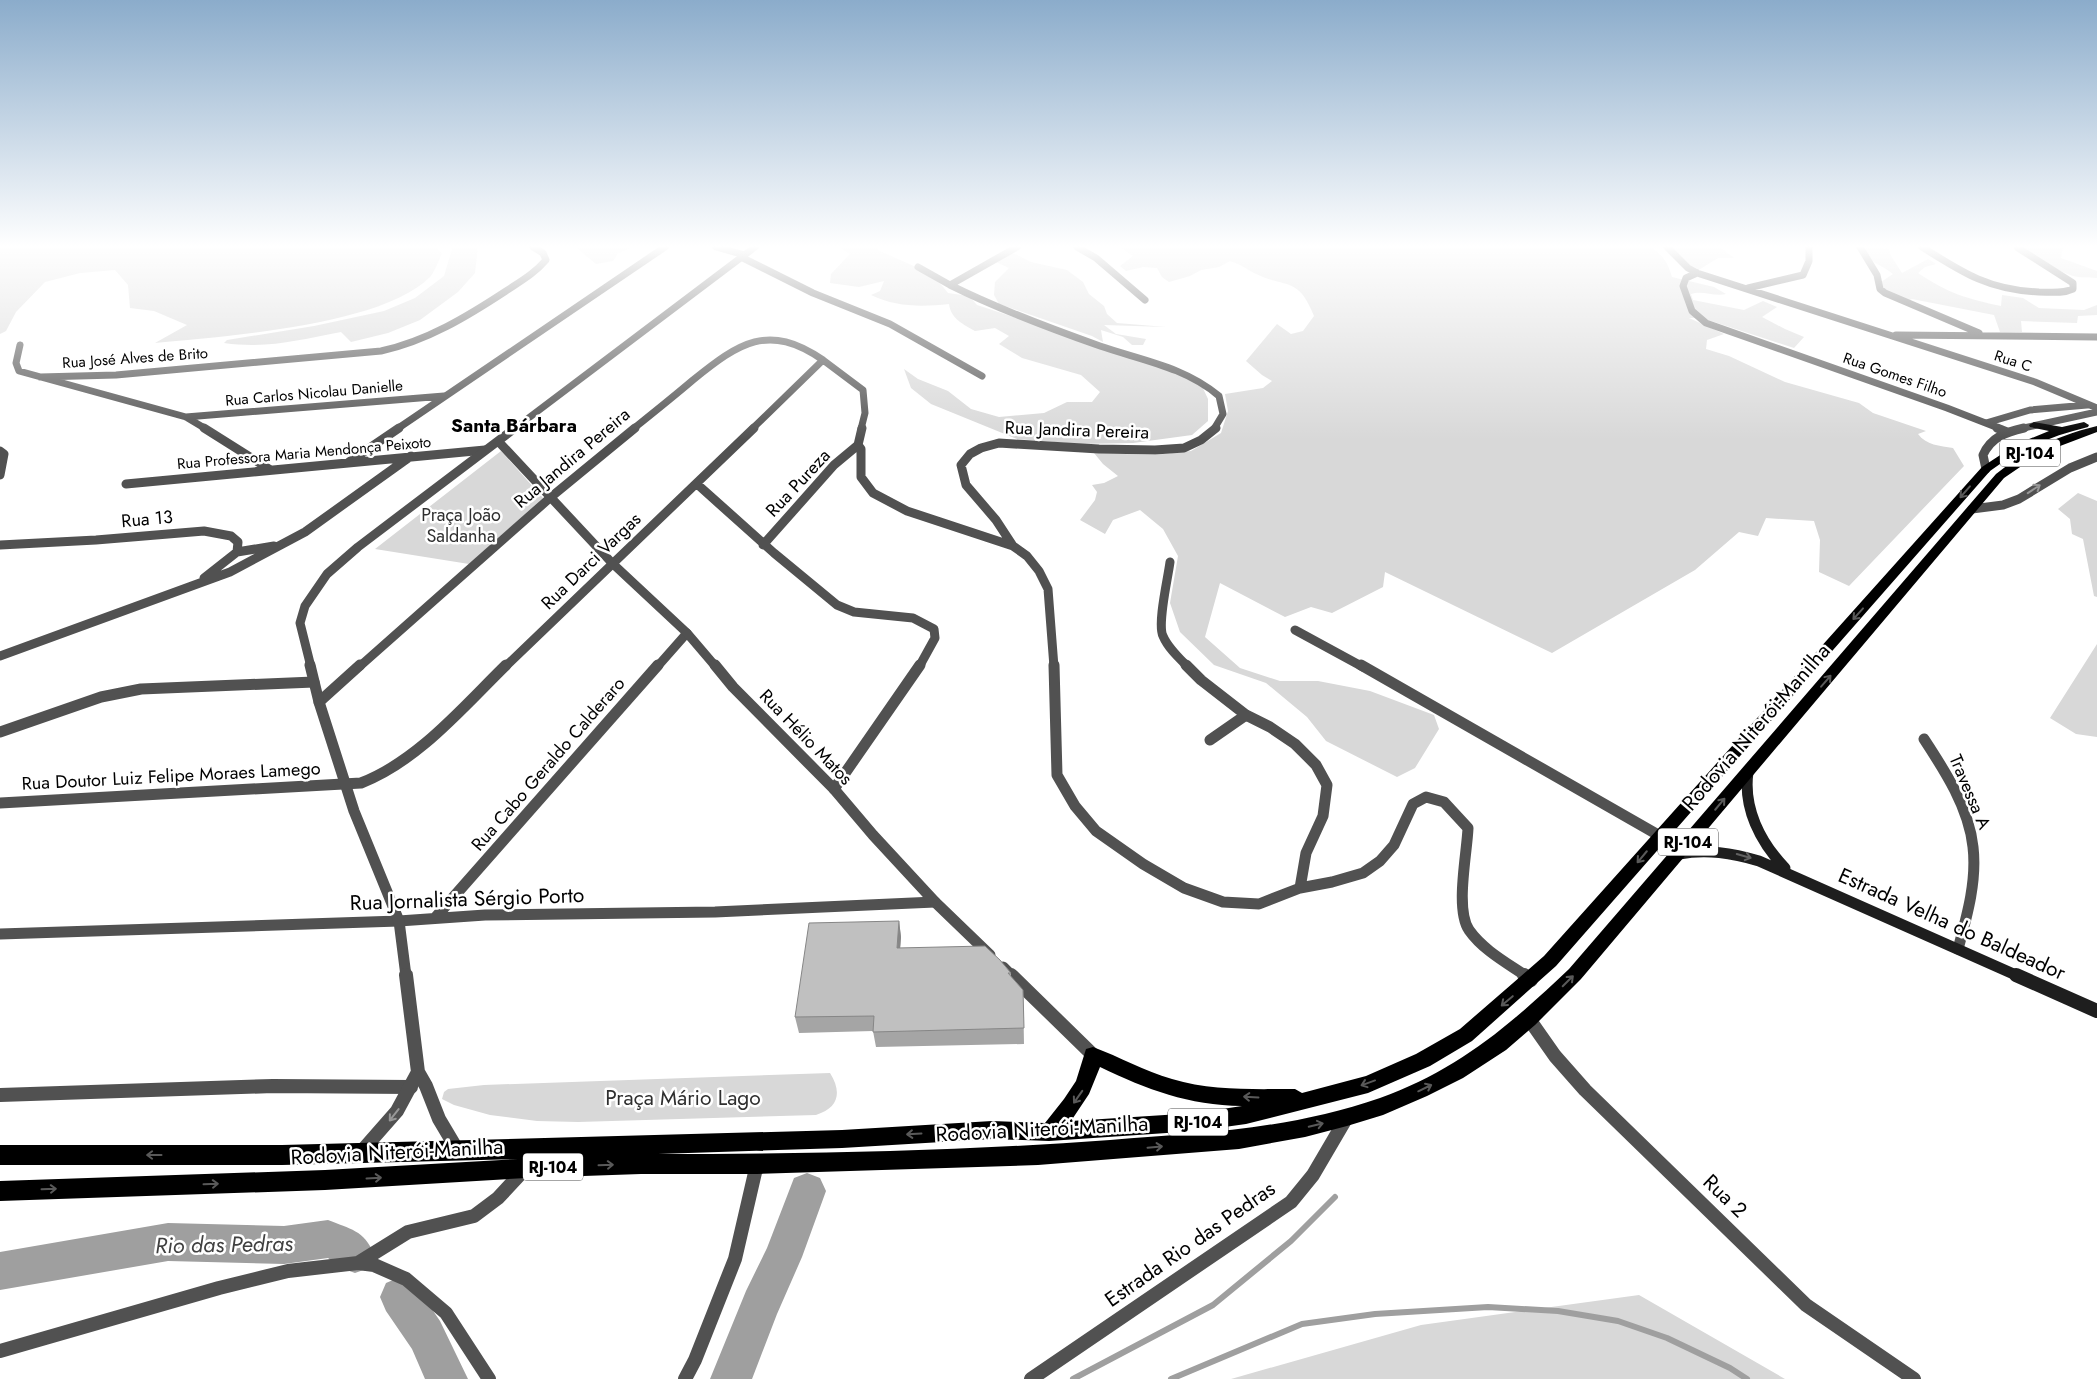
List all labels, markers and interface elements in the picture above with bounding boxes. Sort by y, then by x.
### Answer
street label: Rua José Alves de Brito [61,342,209,374]
street label: Rua C [1991,345,2035,377]
street label: Rua Gomes Filho [1840,347,1950,403]
street label: Rua Carlos Nicolau Danielle [224,374,404,412]
street label: Rua Jandira Pereira [508,402,636,514]
district label: Santa Bárbara [451,412,577,439]
street label: Rua Jandira Pereira [1004,414,1150,446]
street label: Rua Professora Maria Mendonça Peixoto [176,431,432,475]
road number: RJ-104 [2000,439,2060,466]
street label: Rua Pureza [760,443,836,523]
one-way arrow [2027,484,2041,494]
one-way arrow [1959,486,1971,499]
park label: Praça João Saldanha [421,502,501,549]
street label: Rua 13 [120,504,174,534]
street label: Rua Darci Vargas [535,507,647,615]
one-way arrow [1852,608,1863,621]
street label: Rodovia Niterói-Manilha [1675,637,1837,817]
street label: Rua Cabo Geraldo Calderaro [465,671,631,857]
one-way arrow [1820,675,1832,688]
street label: Rua Hélio Matos [753,683,859,791]
street label: Travessa A [1943,751,1997,834]
street label: Rua Doutor Luiz Felipe Moraes Lamego [21,755,321,797]
one-way arrow [1714,798,1725,811]
road number: RJ-104 [1658,829,1718,856]
one-way arrow [1637,850,1648,863]
one-way arrow [1735,852,1751,862]
street label: Estrada Velha do Baldeador [1834,860,2071,988]
street label: Rua Jornalista Sérgio Porto [349,880,585,918]
one-way arrow [1562,974,1574,987]
one-way arrow [1501,995,1514,1006]
one-way arrow [1361,1079,1377,1088]
park label: Praça Mário Lago [605,1083,761,1113]
one-way arrow [1417,1083,1432,1092]
one-way arrow [1073,1090,1083,1104]
one-way arrow [1243,1093,1259,1102]
one-way arrow [388,1108,399,1121]
street label: Rodovia Niterói-Manilha [935,1108,1149,1150]
road number: RJ-104 [1168,1108,1228,1136]
one-way arrow [1307,1120,1323,1129]
one-way arrow [906,1130,922,1139]
street label: Rodovia Niterói-Manilha [290,1131,504,1173]
one-way arrow [1147,1143,1163,1152]
one-way arrow [147,1150,163,1160]
road number: RJ-104 [523,1154,583,1180]
one-way arrow [597,1161,613,1170]
street label: Rua 2 [1696,1167,1754,1225]
one-way arrow [365,1173,381,1182]
street label: Estrada Rio das Pedras [1099,1174,1281,1314]
one-way arrow [202,1179,219,1189]
one-way arrow [40,1185,56,1194]
water label: Rio das Pedras [155,1227,293,1261]

